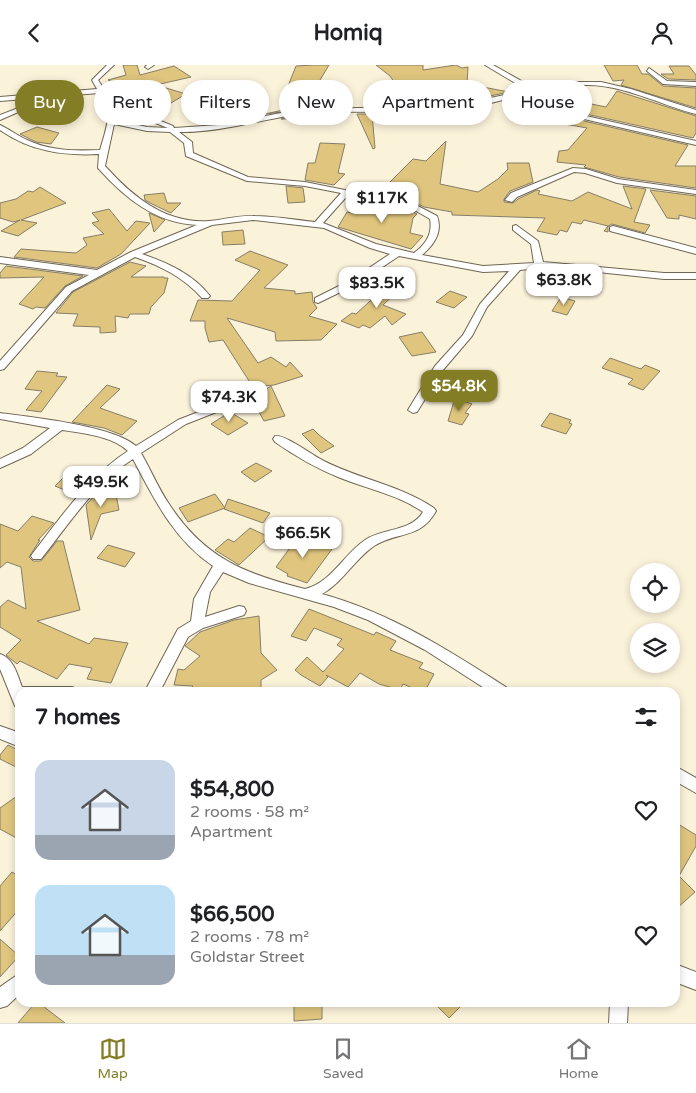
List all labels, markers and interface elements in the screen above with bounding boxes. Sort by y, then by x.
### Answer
icon: back [20,19,48,47]
icon: person [648,19,676,47]
text: Homiq [313,20,383,46]
chip: Buy [15,80,84,125]
chip: Rent [94,80,171,125]
chip: Filters [181,80,269,125]
chip: New [279,80,353,125]
chip: Apartment [363,80,492,125]
chip: House [502,80,592,125]
pin: $117K [347,181,417,224]
text: $117K [357,188,407,208]
pin: $63.8K [523,263,605,306]
pin: $83.5K [336,267,418,309]
text: $63.8K [537,270,591,290]
text: $83.5K [350,273,404,293]
pin: $54.8K [418,369,500,412]
text: $54.8K [432,376,486,396]
pin: $74.3K [188,381,270,423]
text: $74.3K [202,387,256,407]
pin: $49.5K [60,465,142,508]
text: $49.5K [74,472,128,492]
pin: $66.5K [262,517,344,559]
text: $66.5K [276,523,330,543]
map controls [630,563,680,673]
button: locate [630,563,680,613]
button: layers [630,623,680,673]
icon: filters [632,703,660,731]
text: 7 homes [35,705,120,730]
text: $54,800 [190,777,274,802]
icon: home [75,780,135,840]
icon: heart [632,796,660,824]
text: 2 rooms · 58 m² [190,802,309,822]
text: Apartment [190,822,273,842]
text: $66,500 [190,902,274,927]
icon: home [75,905,135,965]
icon: heart [632,921,660,949]
text: 2 rooms · 78 m² [190,927,309,947]
text: Goldstar Street [190,947,305,967]
tab: Map [98,1035,128,1082]
tab: Saved [323,1035,363,1082]
tab: Home [559,1035,598,1082]

